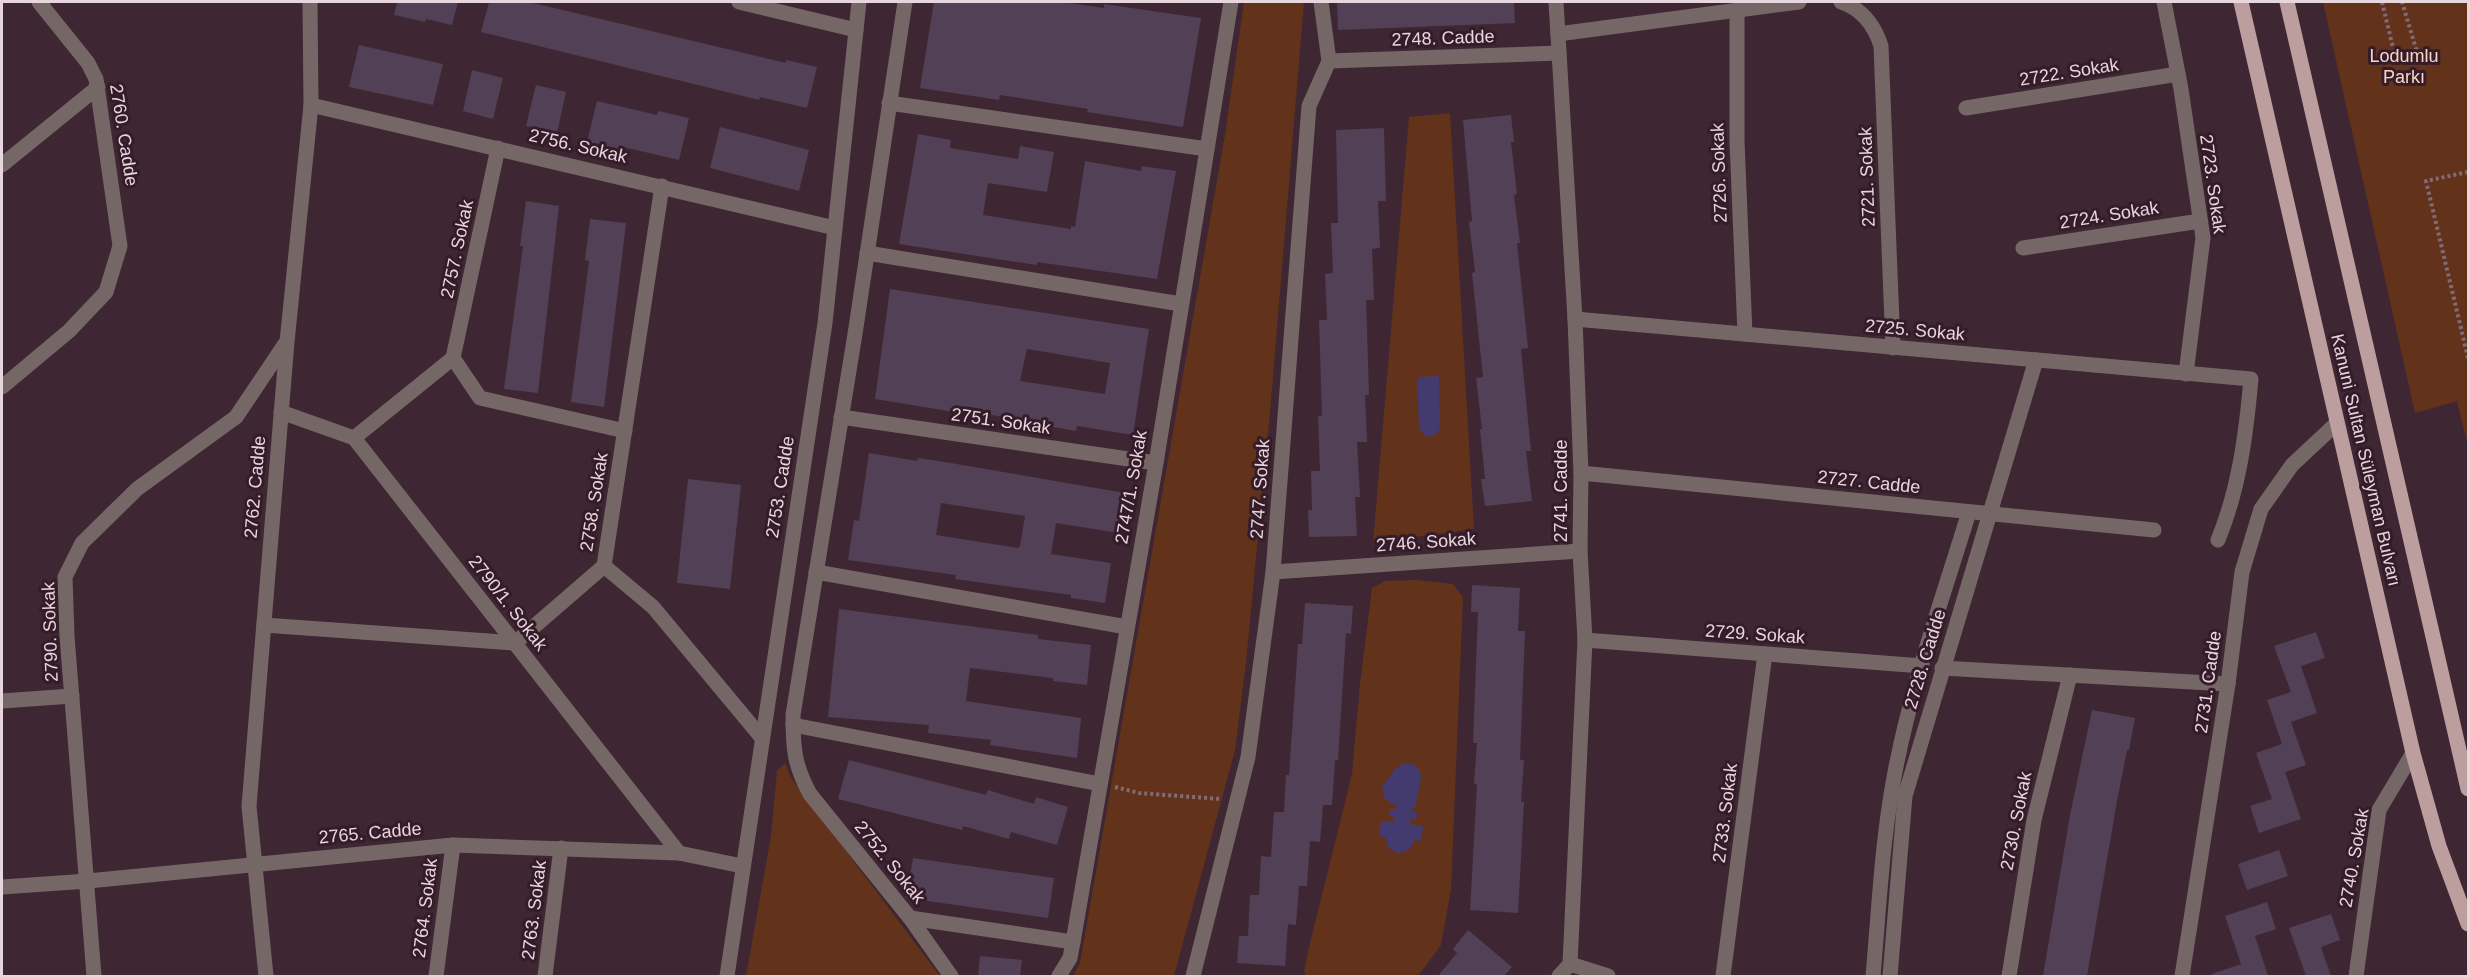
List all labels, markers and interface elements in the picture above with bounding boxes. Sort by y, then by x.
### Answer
street label: 2748. Cadde [1391,26,1495,50]
park label: Lodumlu Parkı [2369,46,2439,87]
street label: 2722. Sokak [2018,54,2121,90]
street label: 2760. Cadde [106,83,142,187]
street label: 2726. Sokak [1707,122,1731,223]
street label: 2756. Sokak [527,125,630,167]
street label: 2721. Sokak [1855,126,1879,227]
street label: 2723. Sokak [2196,133,2230,236]
street label: 2757. Sokak [437,197,477,300]
street label: 2724. Sokak [2058,197,2161,233]
street label: 2725. Sokak [1864,316,1967,344]
street label: Kanuni Sultan Süleyman Bulvarı [2327,332,2405,588]
street label: 2751. Sokak [950,404,1053,438]
street label: 2747/1. Sokak [1111,428,1151,545]
street label: 2762. Cadde [241,435,269,539]
street label: 2753. Cadde [762,435,798,539]
street label: 2747. Sokak [1247,437,1274,540]
street label: 2741. Cadde [1551,439,1571,543]
street label: 2758. Sokak [576,450,612,553]
street label: 2727. Cadde [1817,467,1921,497]
street label: 2746. Sokak [1375,528,1478,555]
street label: 2790/1. Sokak [465,551,552,655]
street label: 2790. Sokak [38,581,62,682]
street label: 2728. Cadde [1900,607,1950,711]
street label: 2729. Sokak [1704,621,1807,648]
street label: 2731. Cadde [2191,630,2225,734]
street label: 2733. Sokak [1709,761,1741,864]
street label: 2730. Sokak [1997,769,2036,872]
street label: 2740. Sokak [2335,806,2373,909]
street label: 2752. Sokak [851,817,930,908]
street label: 2765. Cadde [318,819,422,847]
street label: 2764. Sokak [409,856,441,959]
street label: 2763. Sokak [518,858,550,961]

